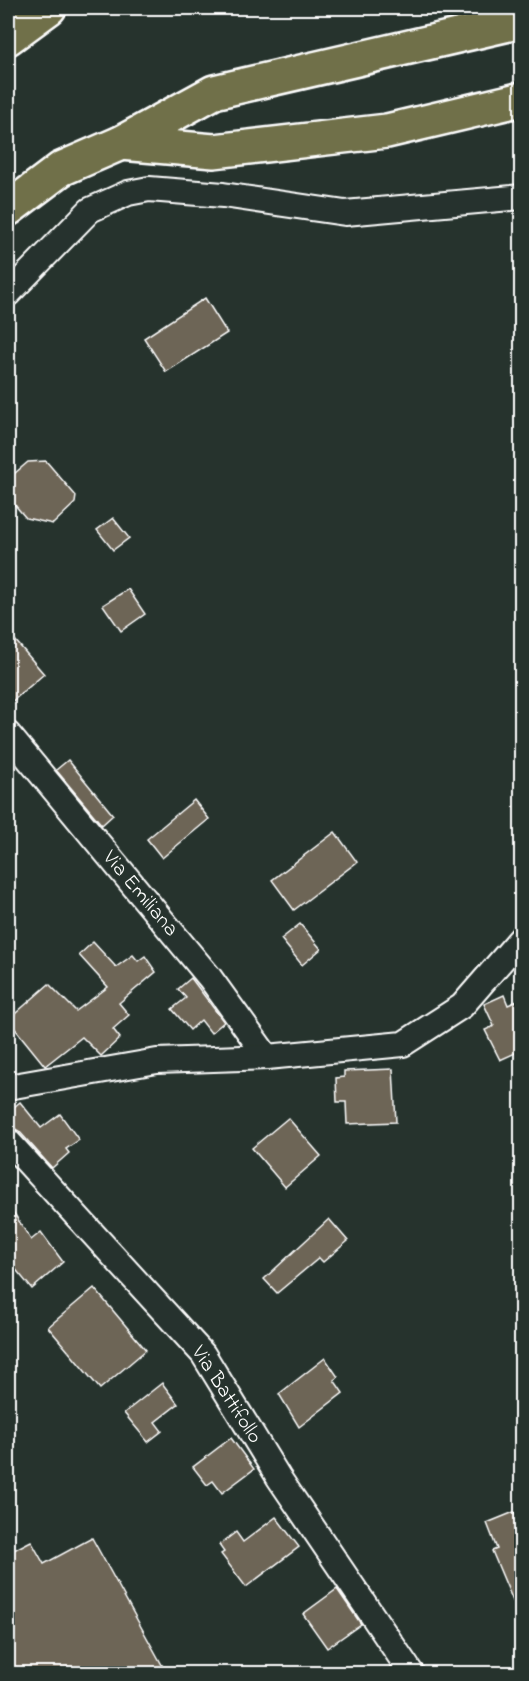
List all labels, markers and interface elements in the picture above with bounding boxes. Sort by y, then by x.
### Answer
street label: Via Emiliana [94,844,185,944]
street label: Via Battifollo [183,1339,269,1450]

